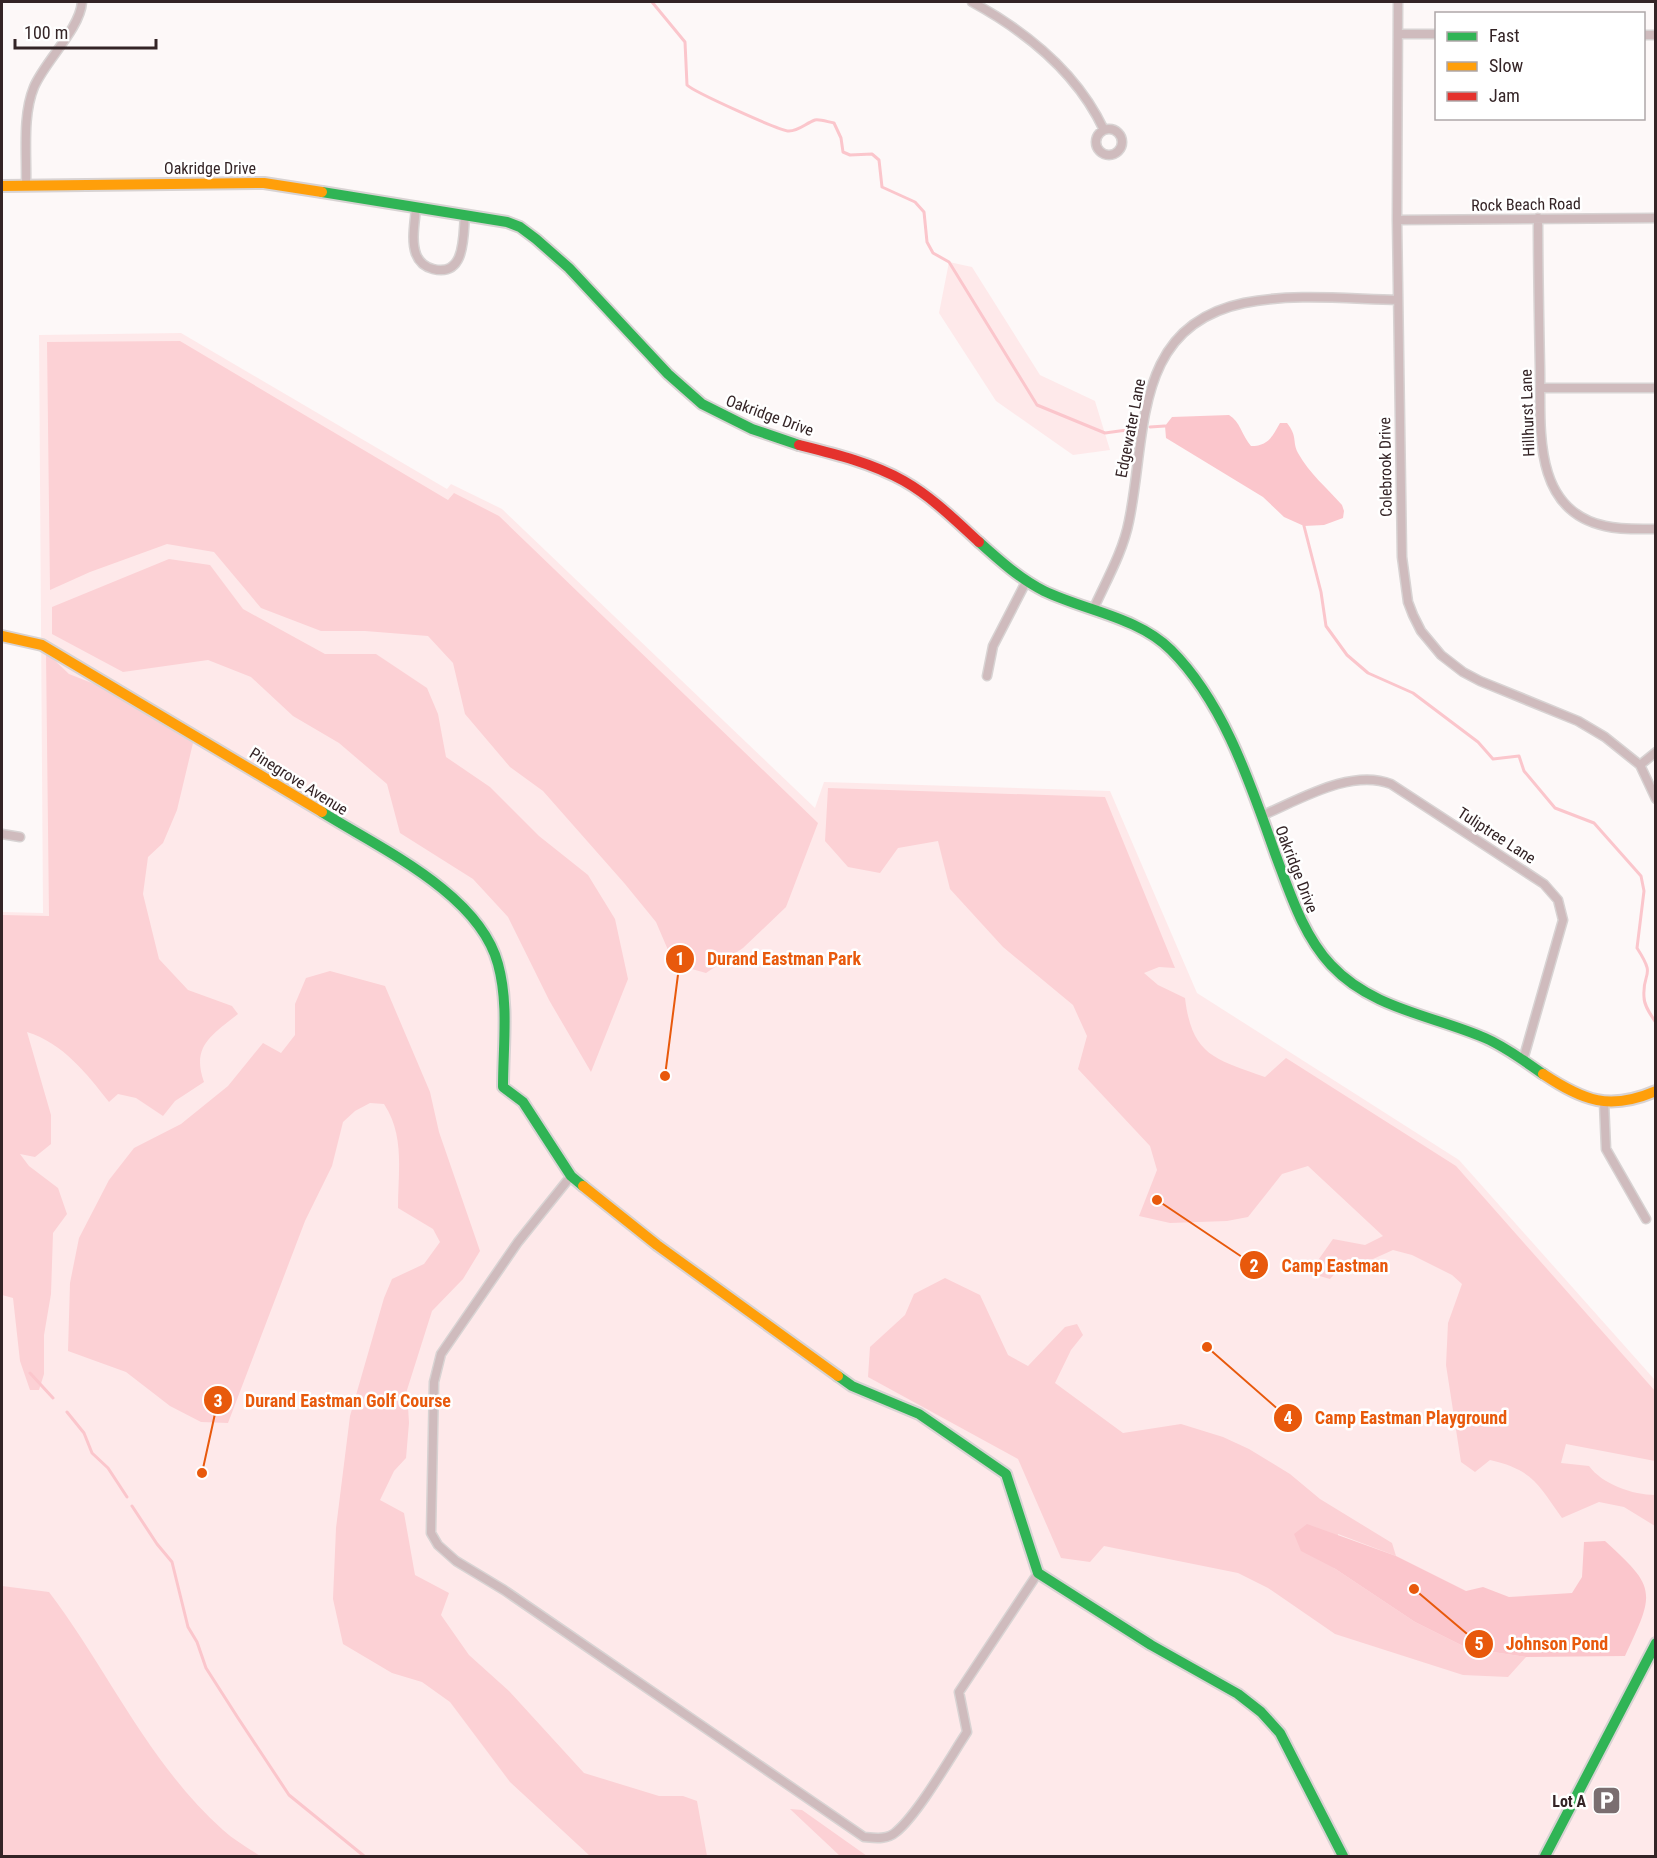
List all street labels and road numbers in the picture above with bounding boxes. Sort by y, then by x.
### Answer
street label: Oakridge Drive [164,159,256,178]
street label: Rock Beach Road [1471,194,1581,215]
street label: Hillhurst Lane [1516,369,1539,457]
street label: Edgewater Lane [1112,377,1149,479]
street label: Oakridge Drive [723,391,816,440]
street label: Colebrook Drive [1375,417,1396,517]
street label: Pinegrove Avenue [246,744,351,819]
street label: Tuliptree Lane [1454,803,1539,868]
street label: Oakridge Drive [1271,823,1322,916]

